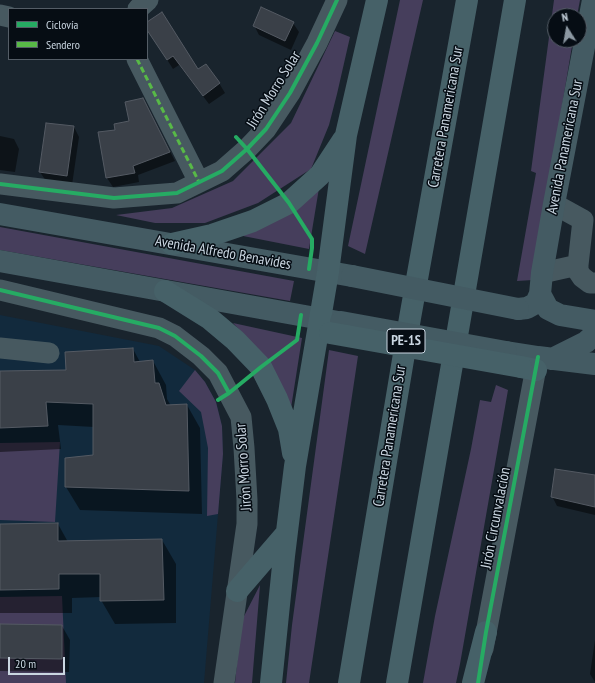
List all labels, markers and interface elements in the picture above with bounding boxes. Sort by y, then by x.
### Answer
legend [8,8,148,60]
north arrow [547,8,587,48]
text: N [561,10,569,25]
text: Ciclovía [46,17,78,32]
text: Sendero [46,37,80,52]
street label: Carretera Panamericana Sur [425,45,467,189]
street label: Jirón Morro Solar [243,48,305,132]
street label: Avenida Panamericana Sur [543,78,587,216]
street label: Avenida Alfredo Benavides [154,232,292,274]
road number: PE-1S [387,329,425,353]
street label: Carretera Panamericana Sur [370,364,410,508]
street label: Jirón Morro Solar [232,423,256,511]
street label: Jirón Circunvalación [477,466,515,570]
scale bar [10,649,67,675]
text: 20 m [15,656,36,671]

